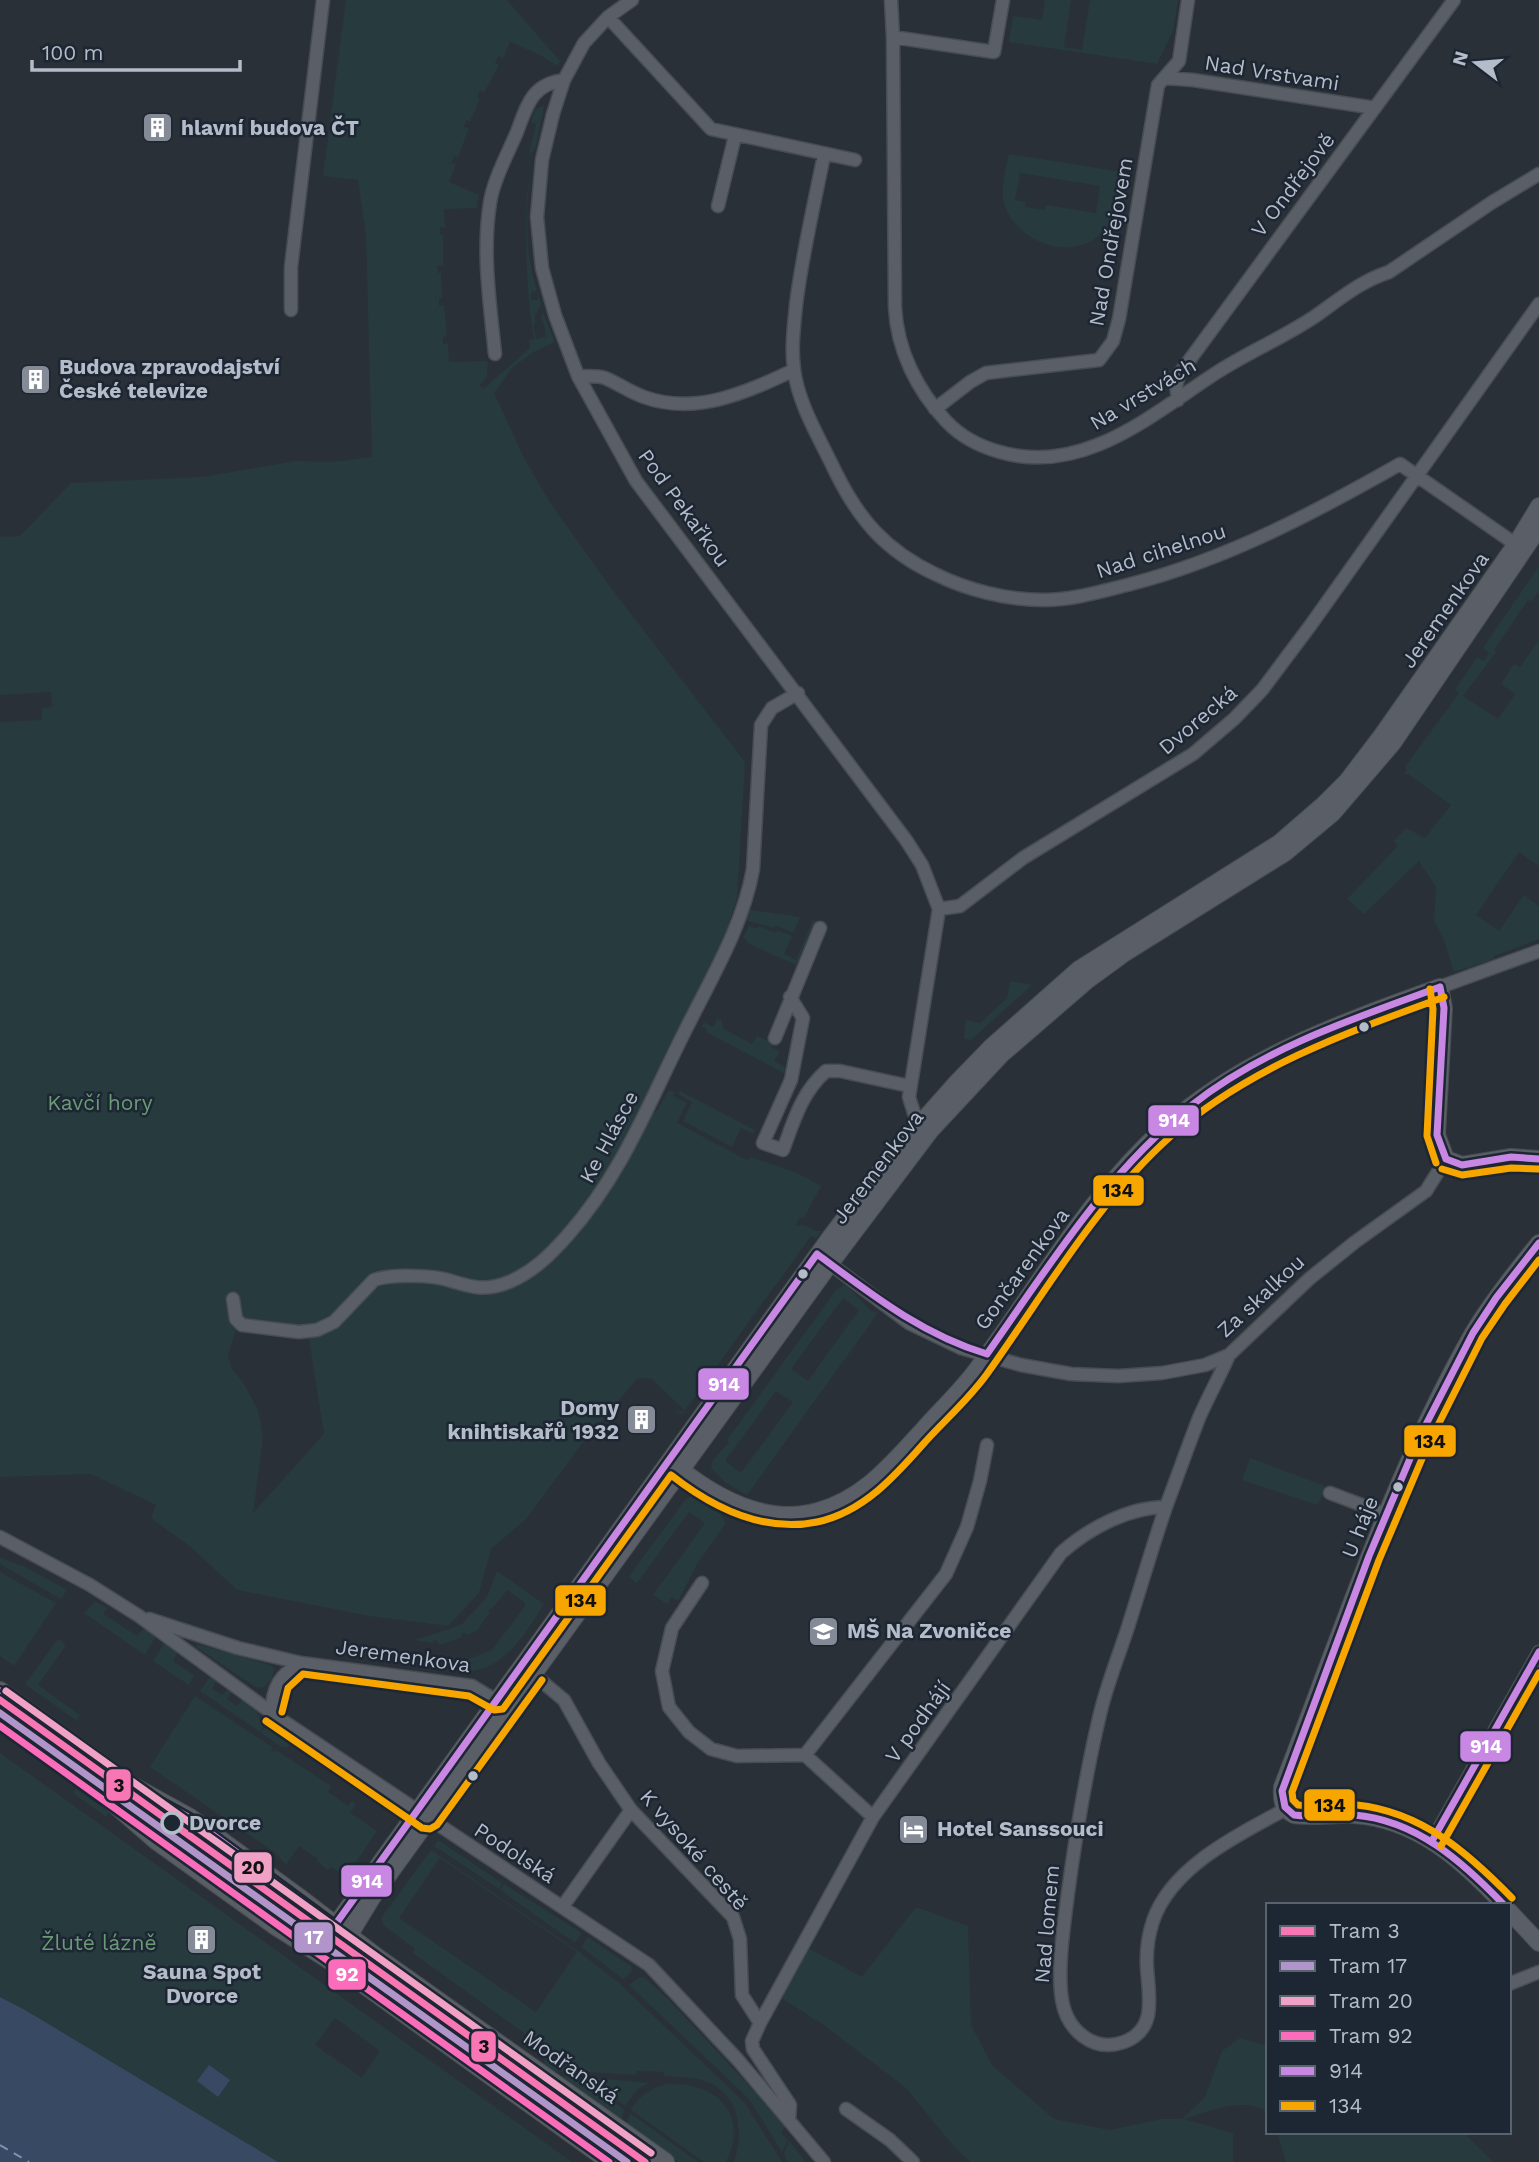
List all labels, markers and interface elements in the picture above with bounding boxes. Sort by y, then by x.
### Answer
scale bar [32,28,240,72]
north arrow [1441,28,1511,98]
text: 100 m [42,40,104,65]
text: N [1447,49,1473,68]
street label: Nad Vrstvami [1203,50,1341,95]
building icon: hlavní budova ČT [141,111,175,145]
place label: hlavní budova ČT [181,115,359,140]
street label: V Ondřejově [1245,128,1340,242]
street label: Nad Ondřejovem [1083,156,1138,328]
street label: Na vrstvách [1085,352,1200,435]
place label: Budova zpravodajství České televize [59,354,281,403]
building icon: Budova zpravodajství České televize [19,362,53,396]
street label: Pod Pekařkou [633,444,736,571]
street label: Nad cihelnou [1093,518,1229,583]
street label: Jeremenkova [1395,547,1494,673]
street label: Dvorecká [1154,680,1242,760]
unlabelled marker [1357,1020,1371,1034]
street label: Ke Hlásce [574,1086,643,1187]
park label: Kavčí hory [47,1090,153,1115]
line badge: 914 [1147,1104,1200,1137]
street label: Jeremenkova [827,1105,929,1229]
text: 914 [1158,1109,1190,1132]
line badge: 134 [1092,1174,1145,1207]
text: 134 [1102,1179,1134,1202]
street label: Gončarenkova [969,1203,1074,1334]
street label: Za skalkou [1212,1249,1309,1342]
unlabelled marker [796,1267,810,1281]
line badge: 914 [697,1367,750,1401]
text: 914 [708,1373,740,1396]
place label: Domy knihtiskařů 1932 [448,1395,619,1444]
building icon: Domy knihtiskařů 1932 [625,1403,659,1437]
line badge: 134 [1403,1424,1457,1458]
text: 134 [1414,1430,1446,1453]
unlabelled marker [1391,1480,1405,1494]
street label: U háje [1336,1492,1383,1561]
line badge: 134 [554,1584,607,1617]
text: 134 [565,1589,597,1612]
school or university icon: MŠ Na Zvoničce [807,1614,841,1648]
place label: MŠ Na Zvoničce [847,1618,1012,1643]
street label: Jeremenkova [334,1634,472,1677]
street label: V podhájí [880,1676,956,1768]
line badge: 914 [1459,1730,1512,1763]
text: 914 [1470,1735,1502,1758]
line badge: 3 [105,1768,132,1802]
unlabelled marker [466,1769,480,1783]
text: 3 [113,1774,125,1797]
street label: K vysoké cestě [635,1784,754,1915]
line badge: 134 [1303,1788,1356,1822]
text: 134 [1314,1794,1346,1817]
place label: Dvorce [189,1810,261,1835]
marker: Dvorce [161,1812,183,1834]
hotel icon: Hotel Sanssouci [897,1812,931,1846]
place label: Hotel Sanssouci [937,1816,1104,1841]
street label: Podolská [470,1817,561,1888]
line badge: 20 [233,1851,273,1884]
text: 20 [241,1856,265,1879]
line badge: 914 [340,1864,393,1898]
street label: Nad lomem [1029,1864,1064,1984]
text: 914 [351,1870,383,1893]
legend [1266,1903,1511,2134]
text: Tram 3 [1329,1918,1400,1943]
line badge: 17 [293,1921,334,1954]
building icon: Sauna Spot Dvorce [185,1923,219,1957]
text: 17 [304,1926,324,1949]
park label: Žluté lázně [41,1930,157,1955]
text: Tram 17 [1329,1953,1407,1978]
line badge: 92 [327,1958,367,1991]
place label: Sauna Spot Dvorce [143,1959,261,2008]
text: 92 [335,1963,359,1986]
text: Tram 20 [1329,1988,1413,2013]
text: Tram 92 [1329,2023,1413,2048]
street label: Modřanská [519,2024,624,2109]
line badge: 3 [470,2030,497,2063]
text: 3 [478,2035,490,2058]
text: 914 [1329,2058,1363,2083]
text: 134 [1329,2093,1362,2118]

